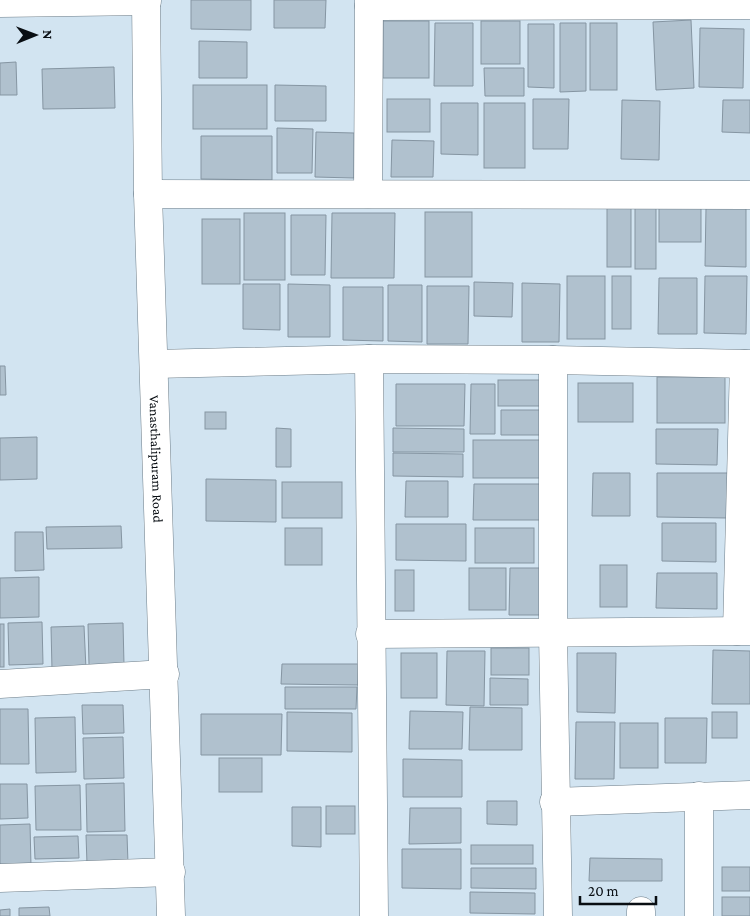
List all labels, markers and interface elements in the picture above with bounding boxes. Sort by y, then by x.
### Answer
north arrow [10,10,60,60]
text: N [40,30,56,40]
street label: Vanasthalipuram Road [146,395,166,524]
scale bar [580,874,656,906]
text: 20 m [588,883,619,899]

